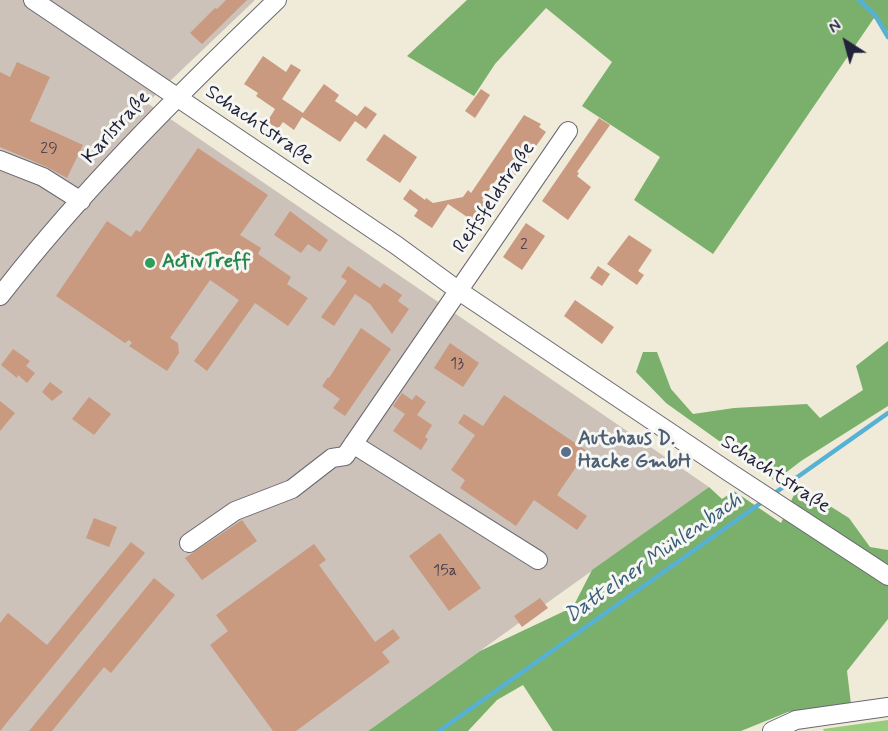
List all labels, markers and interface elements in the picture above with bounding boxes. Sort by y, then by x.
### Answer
north arrow [816,12,876,72]
text: N [825,15,846,39]
street label: Schachtstraße [200,81,318,171]
street label: Karlstraße [78,87,156,169]
street label: Reifsfeldstraße [449,138,541,258]
house number: 29 [40,140,58,160]
house number: 2 [520,236,528,256]
place label: ActivTreff [162,251,250,275]
marker: ActivTreff [143,256,157,270]
house number: 13 [450,355,464,375]
place label: Autohaus D. Hacke GmbH [578,428,691,475]
street label: Schachtstraße [716,431,834,519]
marker: Autohaus D. Hacke GmbH [559,445,573,459]
water label: Dattelner Mühlenbach [561,488,747,630]
house number: 15a [433,562,457,582]

